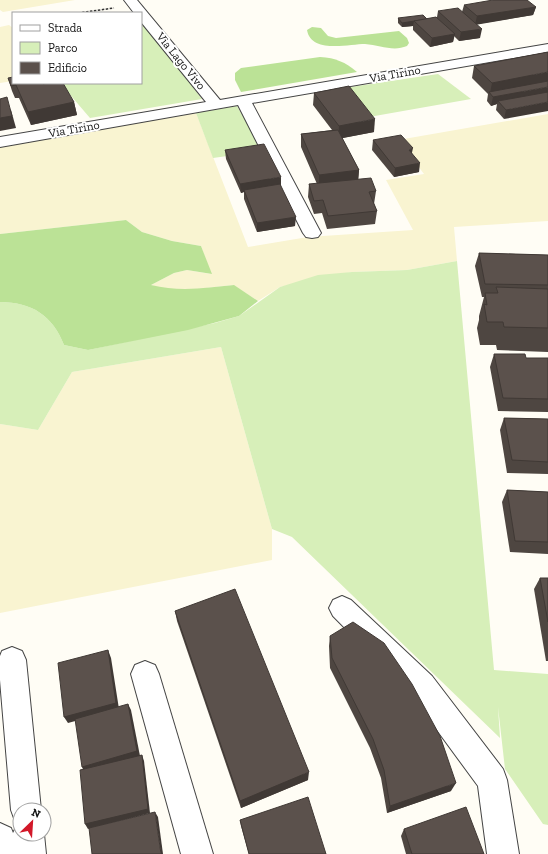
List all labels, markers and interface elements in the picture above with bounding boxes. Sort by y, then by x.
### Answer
legend [12,12,142,84]
text: Strada [48,21,82,35]
street label: Via Lago Vivo [153,29,208,92]
text: Parco [48,41,77,55]
text: Edificio [48,61,87,75]
street label: Via Tirino [367,63,422,86]
street label: Via Tirino [46,118,101,141]
north arrow [12,802,52,842]
text: N [29,806,43,821]

